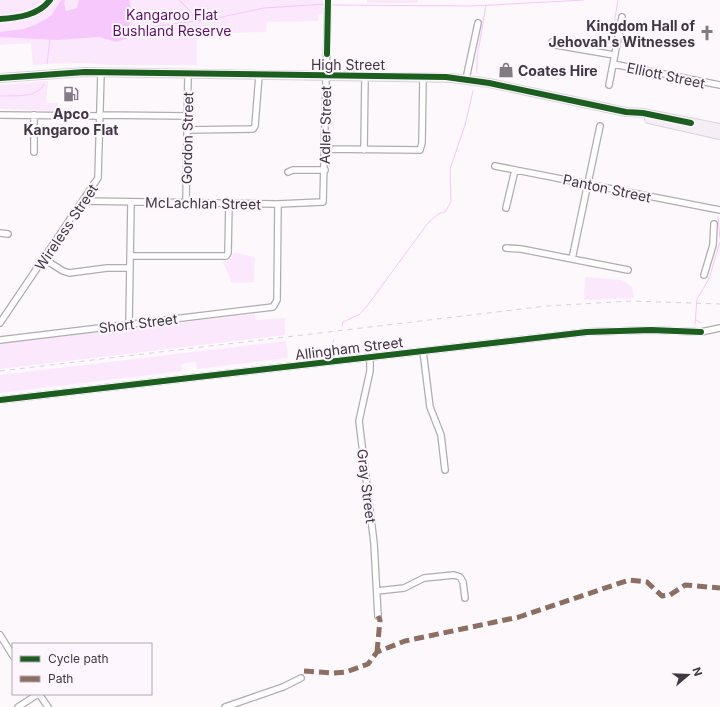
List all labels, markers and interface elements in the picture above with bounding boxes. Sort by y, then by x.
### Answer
park label: Kangaroo Flat Bushland Reserve [113,6,231,39]
place label: Kingdom Hall of Jehovah's Witnesses [548,17,695,50]
church icon: Kingdom Hall of Jehovah's Witnesses [698,24,716,42]
street label: High Street [311,56,385,73]
street label: Elliott Street [625,58,707,92]
shop icon: Coates Hire [497,61,515,79]
place label: Coates Hire [518,62,598,79]
fuel station icon: Apco Kangaroo Flat [62,85,80,103]
street label: Adler Street [316,85,334,164]
street label: Gordon Street [178,91,196,184]
place label: Apco Kangaroo Flat [24,105,119,138]
street label: Panton Street [561,170,653,206]
street label: Wireless Street [31,180,101,273]
street label: McLachlan Street [145,193,261,213]
street label: Short Street [98,310,179,336]
street label: Allingham Street [294,333,404,363]
street label: Gray Street [354,448,380,525]
legend [12,643,152,695]
text: Cycle path [48,651,109,666]
north arrow [668,655,708,695]
text: N [689,665,705,678]
text: Path [48,671,73,686]

